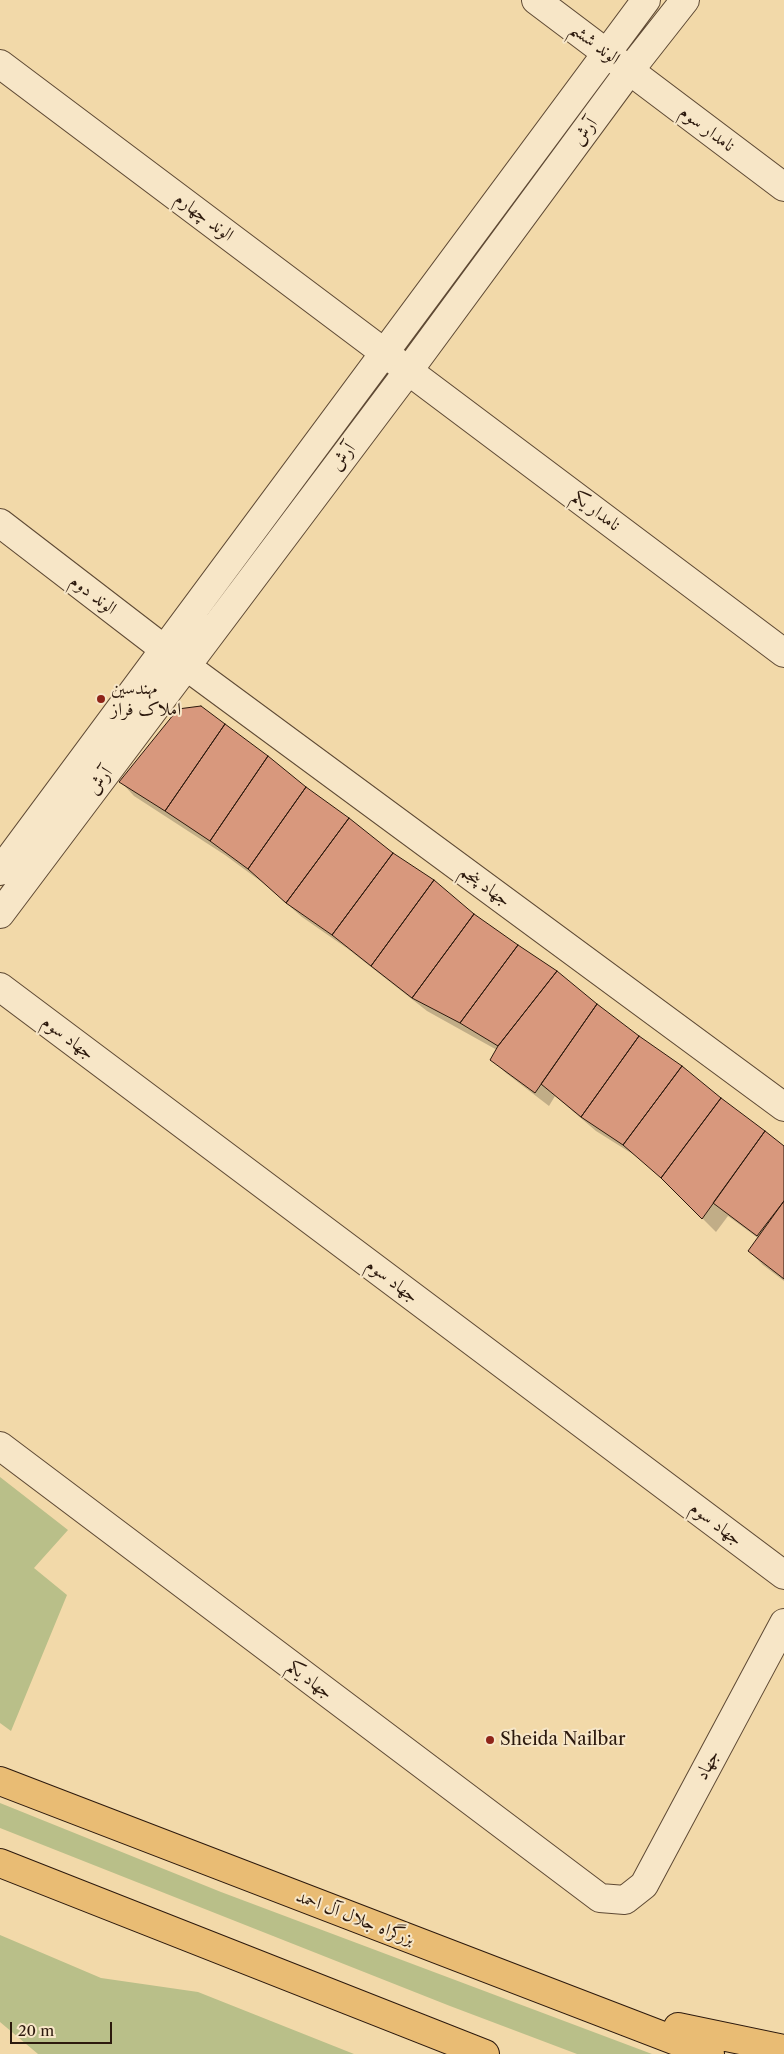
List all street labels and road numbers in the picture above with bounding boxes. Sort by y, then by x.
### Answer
street label: الوند ششم [566,18,624,70]
street label: نامدار سوم [675,101,739,157]
street label: آرش [568,114,602,150]
street label: الوند چهارم [170,188,238,246]
street label: آرش [326,439,360,475]
street label: نامدار یکم [568,486,624,536]
street label: الوند دوم [65,570,121,620]
street label: آرش [83,763,117,799]
street label: جهاد پنجم [455,860,515,912]
street label: جهاد سوم [37,1011,99,1065]
street label: جهاد سوم [361,1254,423,1308]
street label: جهاد سوم [685,1497,747,1551]
street label: جهاد یکم [283,1656,337,1704]
street label: جهاد [691,1746,725,1784]
street label: بزرگراه جلال آل احمد [293,1886,417,1950]

